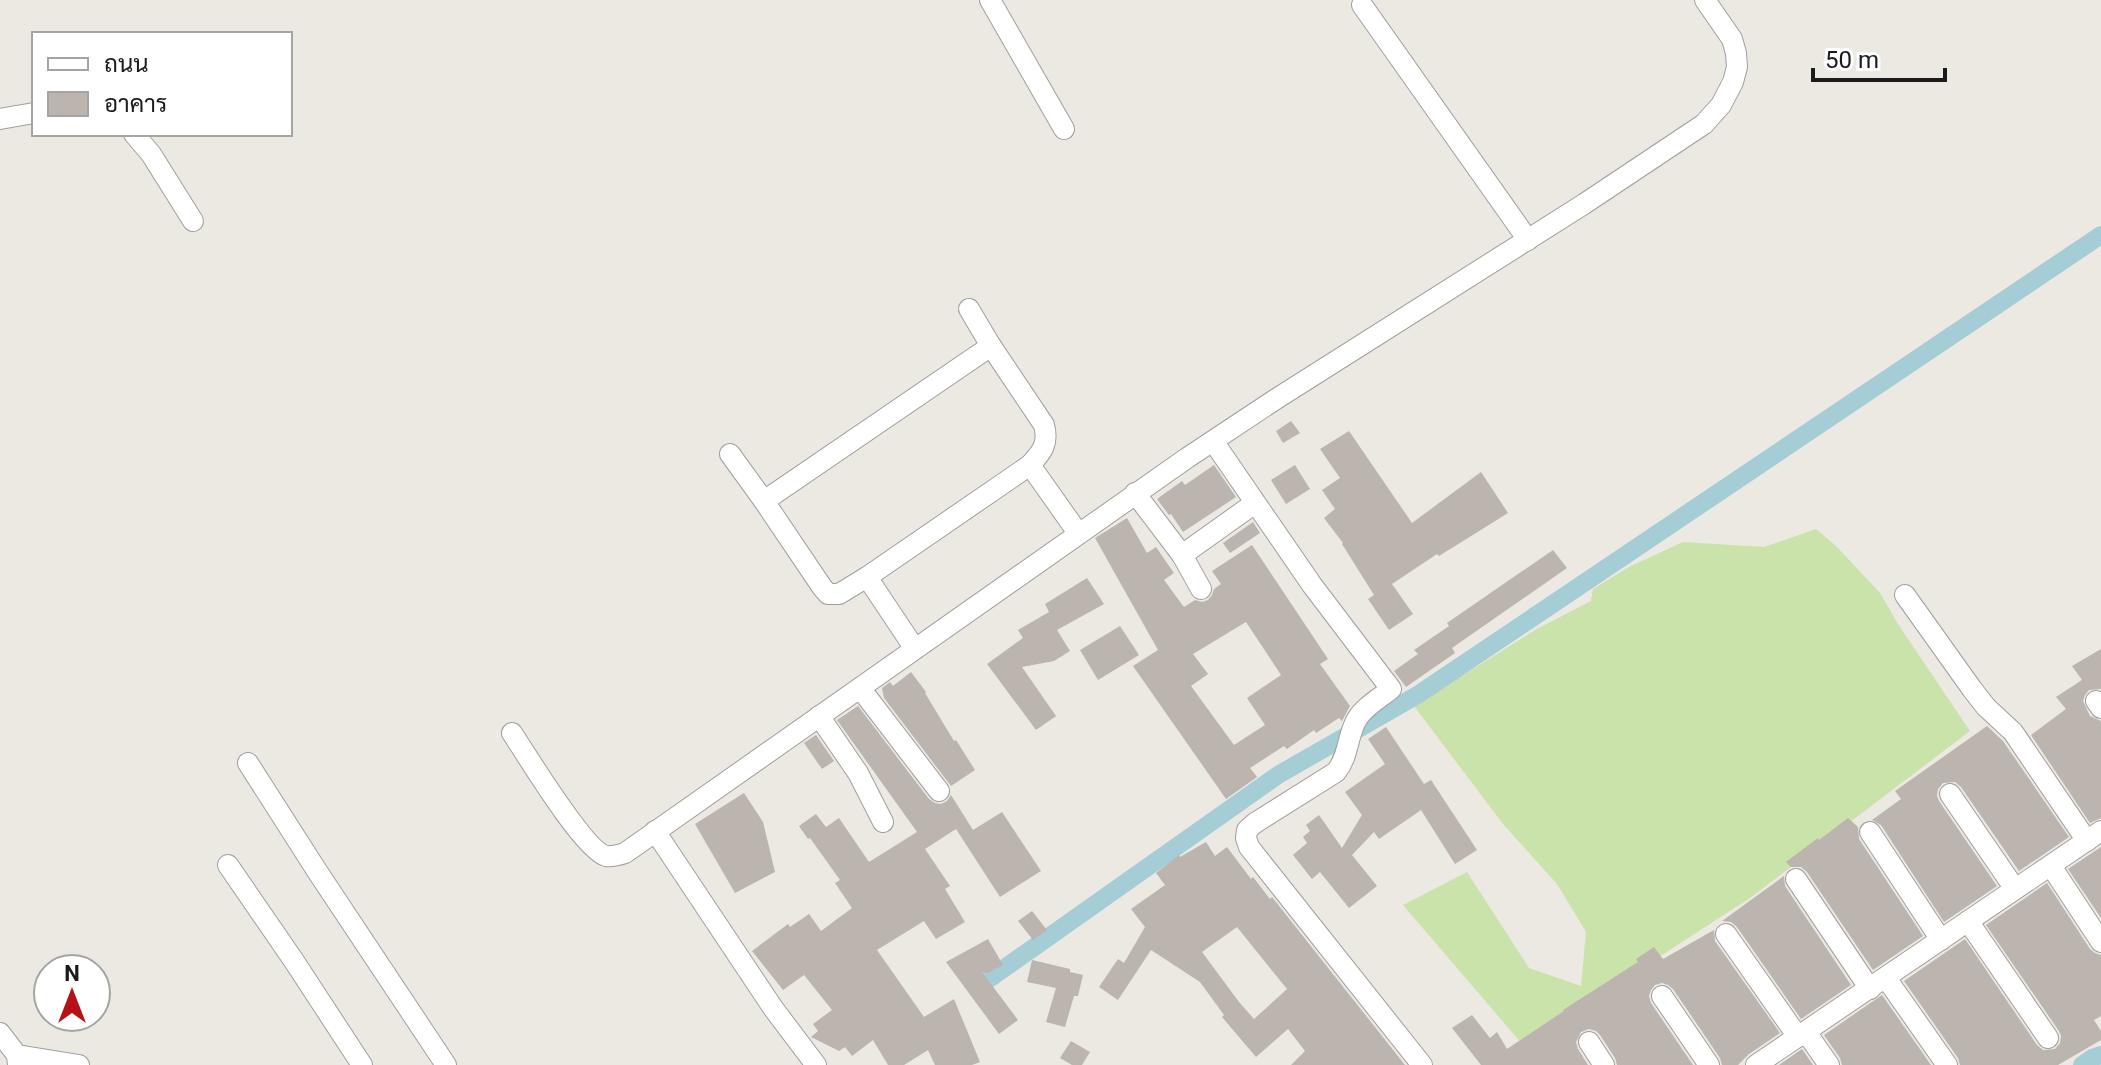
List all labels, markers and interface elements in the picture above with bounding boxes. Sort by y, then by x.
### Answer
legend [32,32,292,136]
scale bar [1813,32,1945,82]
text: 50 m [1825,46,1879,74]
text: ถนน [104,50,149,78]
text: อาคาร [104,90,167,118]
north arrow [32,953,112,1033]
text: N [64,961,80,986]

